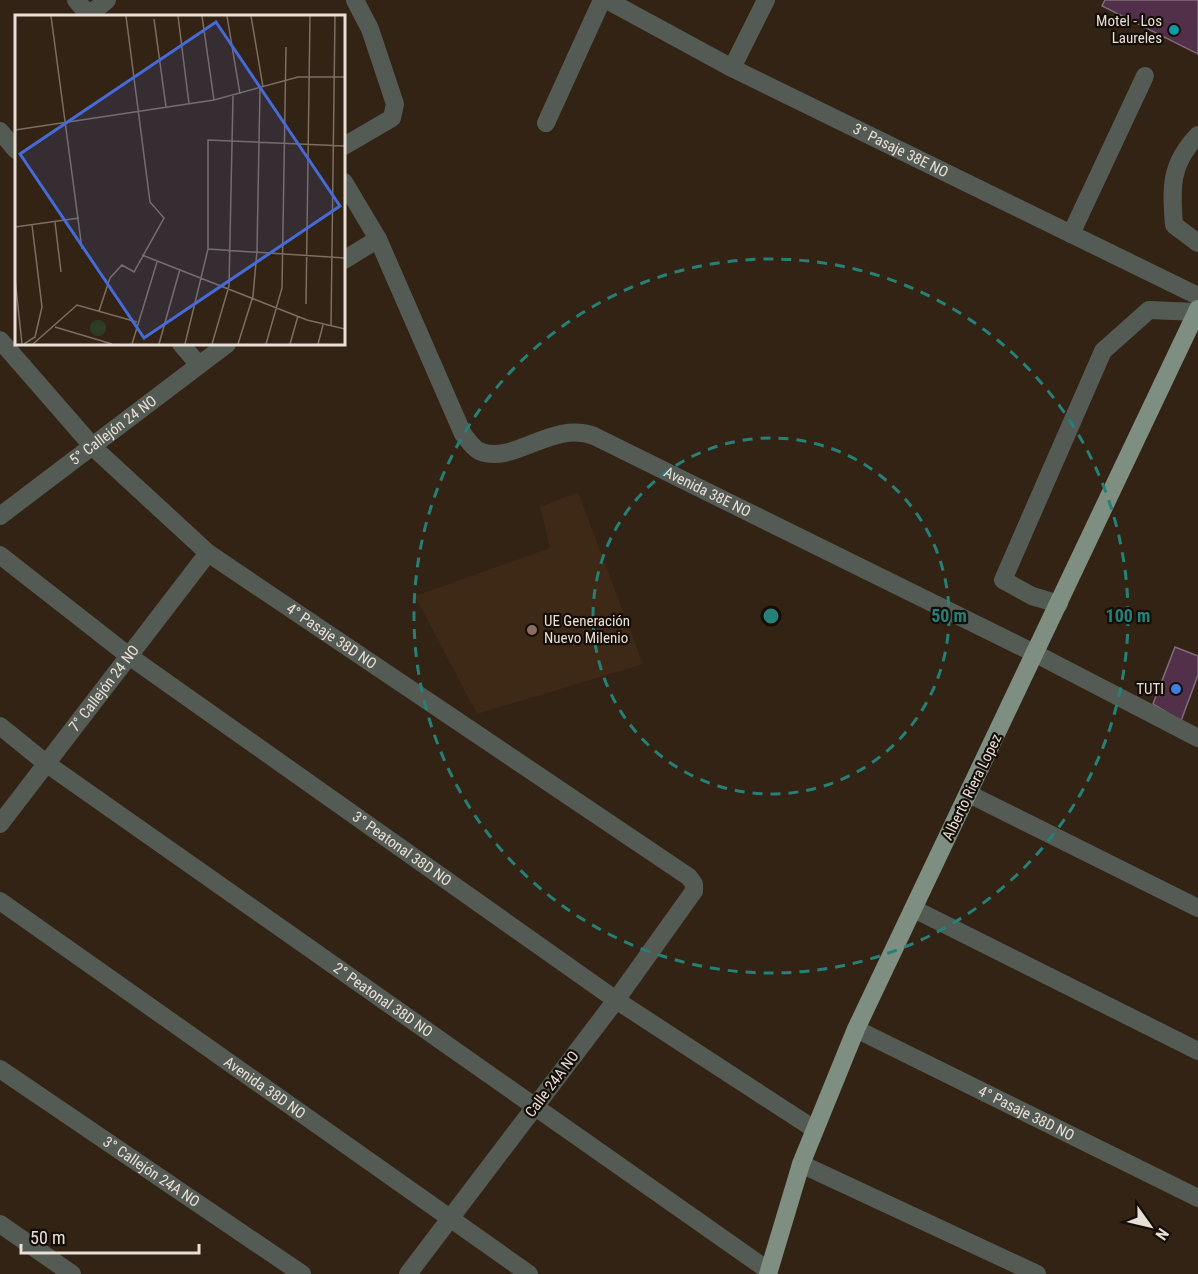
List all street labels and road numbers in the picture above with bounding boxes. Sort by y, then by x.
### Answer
street label: 3° Pasaje 38E NO [850,120,951,181]
street label: 5° Callejón 24 NO [66,392,160,469]
street label: Avenida 38E NO [661,463,754,521]
street label: 4° Pasaje 38D NO [283,599,380,673]
street label: 7° Callejón 24 NO [65,641,143,735]
street label: Alberto Riera Lopez [939,731,1005,843]
street label: 3° Peatonal 38D NO [349,808,455,890]
street label: 2° Peatonal 38D NO [330,959,436,1041]
street label: Calle 24A NO [521,1047,583,1121]
street label: Avenida 38D NO [221,1053,309,1123]
street label: 4° Pasaje 38D NO [975,1082,1077,1144]
street label: 3° Callejón 24A NO [100,1133,203,1211]

